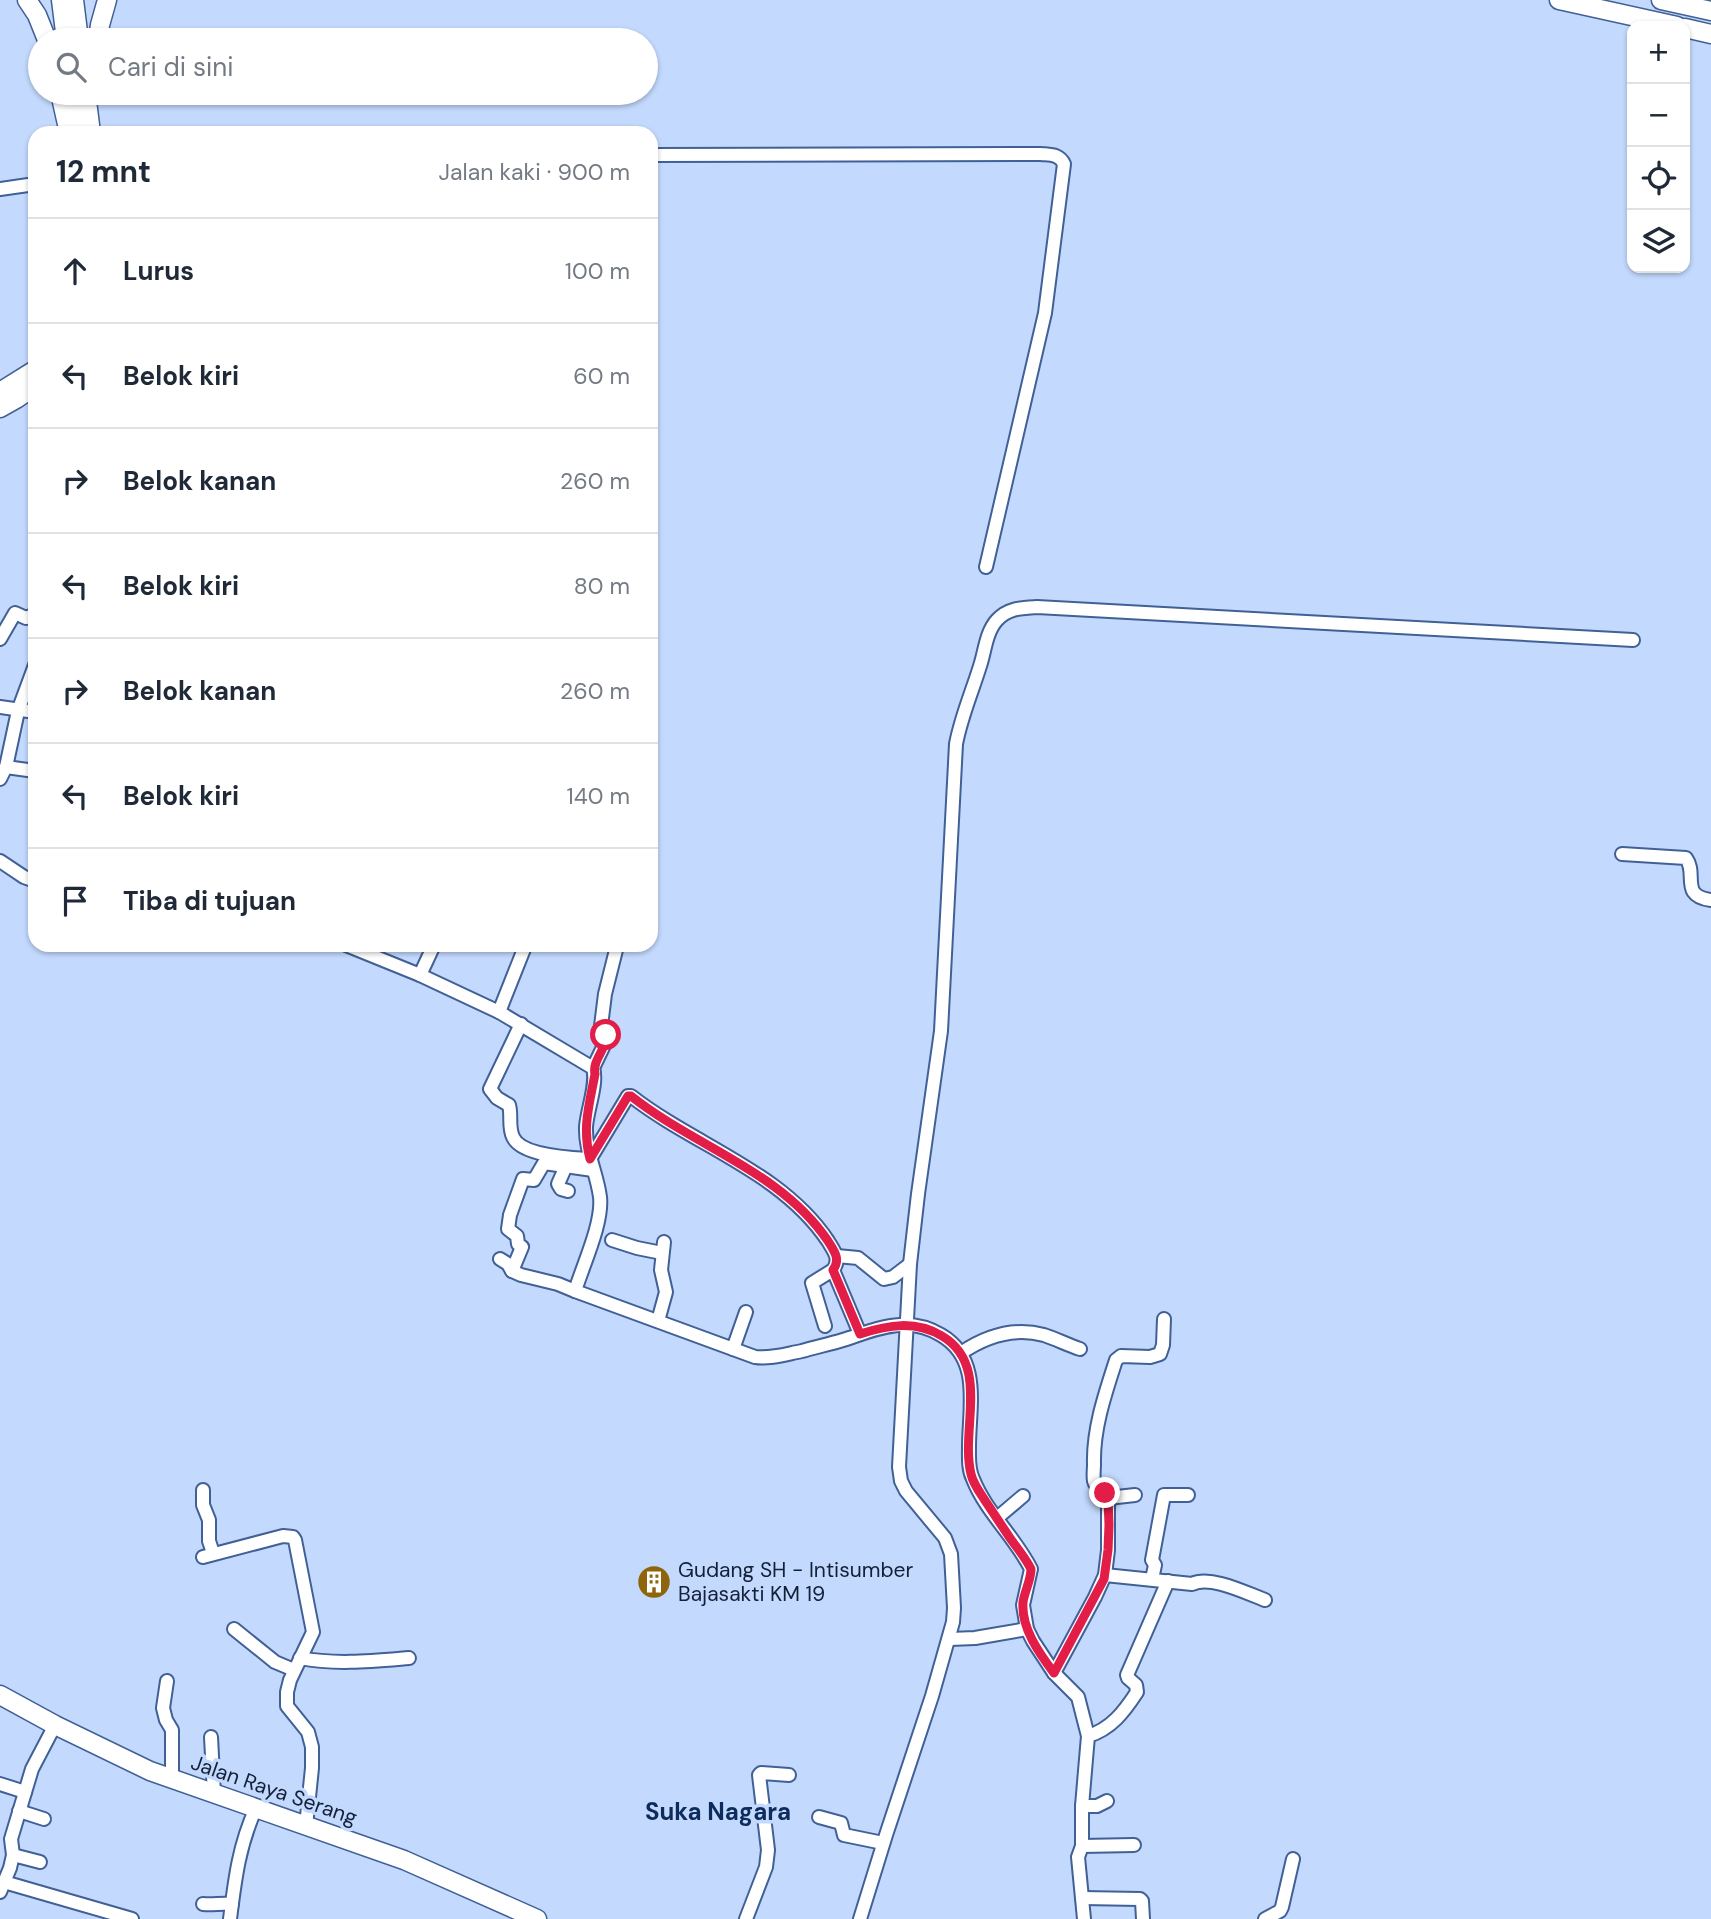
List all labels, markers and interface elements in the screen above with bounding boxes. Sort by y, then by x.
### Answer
map controls [1627,21,1690,273]
button: + [1627,21,1690,84]
search box [28,28,658,105]
icon: search [52,48,90,86]
text: Cari di sini [108,50,233,84]
button: − [1627,84,1690,147]
button: locate [1627,147,1690,210]
text: 12 mnt [56,152,151,191]
text: Jalan kaki · 900 m [439,157,630,187]
button: layers [1627,210,1690,273]
icon: ahead [56,252,94,290]
text: Lurus [123,254,194,288]
text: 100 m [565,256,630,286]
icon: left [56,357,94,395]
text: Belok kiri [123,359,239,393]
text: 60 m [573,361,630,391]
icon: right [56,462,94,500]
text: Belok kanan [123,464,276,498]
text: 260 m [560,466,630,496]
icon: left [56,567,94,605]
text: Belok kiri [123,569,239,603]
text: 80 m [574,571,630,601]
icon: right [56,672,94,710]
text: Belok kanan [123,674,276,708]
text: 260 m [560,676,630,706]
icon: left [56,777,94,815]
text: Belok kiri [123,779,239,813]
text: 140 m [567,781,630,811]
icon: arrive [56,882,94,920]
text: Tiba di tujuan [123,884,296,918]
route start [590,1019,621,1050]
route end [1089,1477,1120,1508]
place label: Gudang SH - Intisumber Bajasakti KM 19 [678,1556,914,1608]
building icon: Gudang SH - Intisumber Bajasakti KM 19 [635,1563,673,1601]
street label: Jalan Raya Serang [187,1748,361,1832]
district label: Suka Nagara [645,1796,791,1827]

